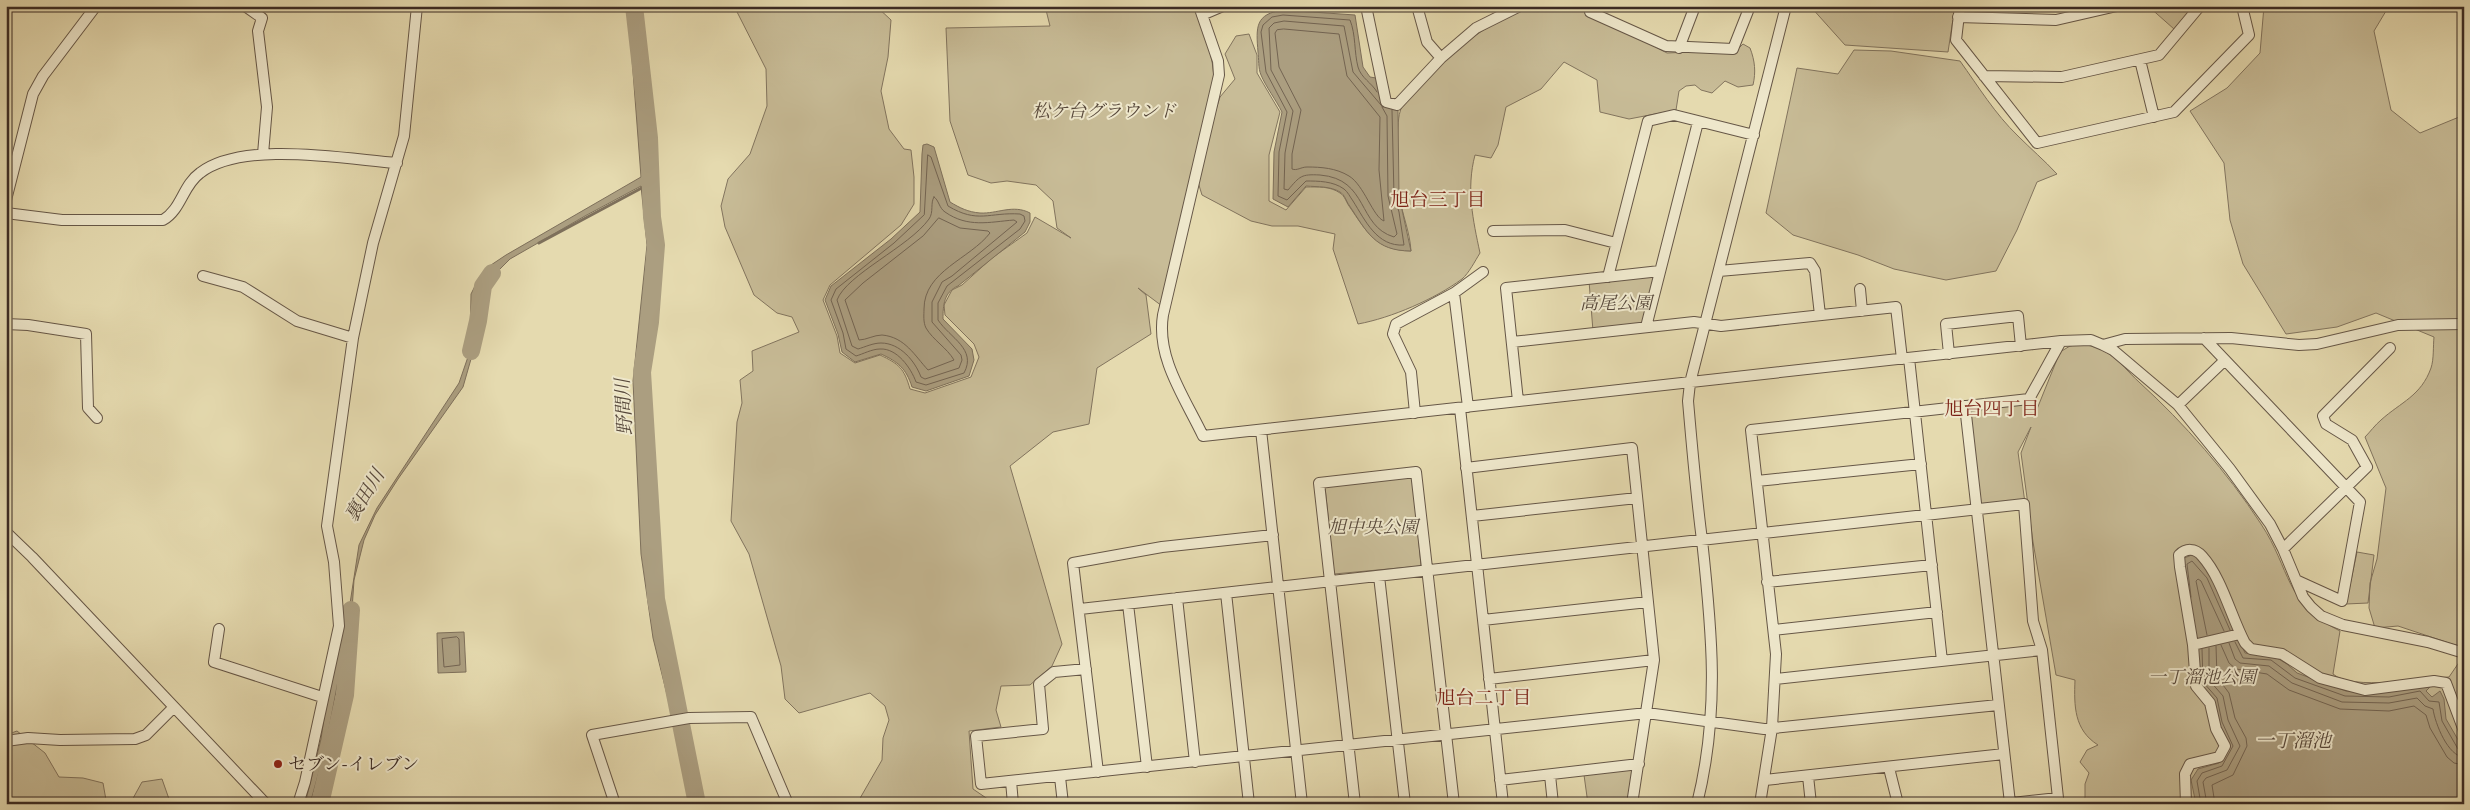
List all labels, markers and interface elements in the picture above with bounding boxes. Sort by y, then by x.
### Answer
park label: 松ケ台グラウンド [1032,101,1177,121]
district label: 旭台三丁目 [1390,189,1486,211]
park label: 高尾公園 [1580,293,1655,313]
water label: 野間川 [612,376,636,436]
district label: 旭台四丁目 [1944,398,2040,420]
water label: 裏田川 [342,464,390,526]
park label: 旭中央公園 [1328,517,1421,537]
park label: 一丁溜池公園 [2148,668,2259,687]
district label: 旭台二丁目 [1436,687,1532,709]
water label: 一丁溜池 [2255,731,2333,752]
place label: セブン-イレブン [288,755,419,774]
marker: セブン-イレブン [272,758,284,770]

